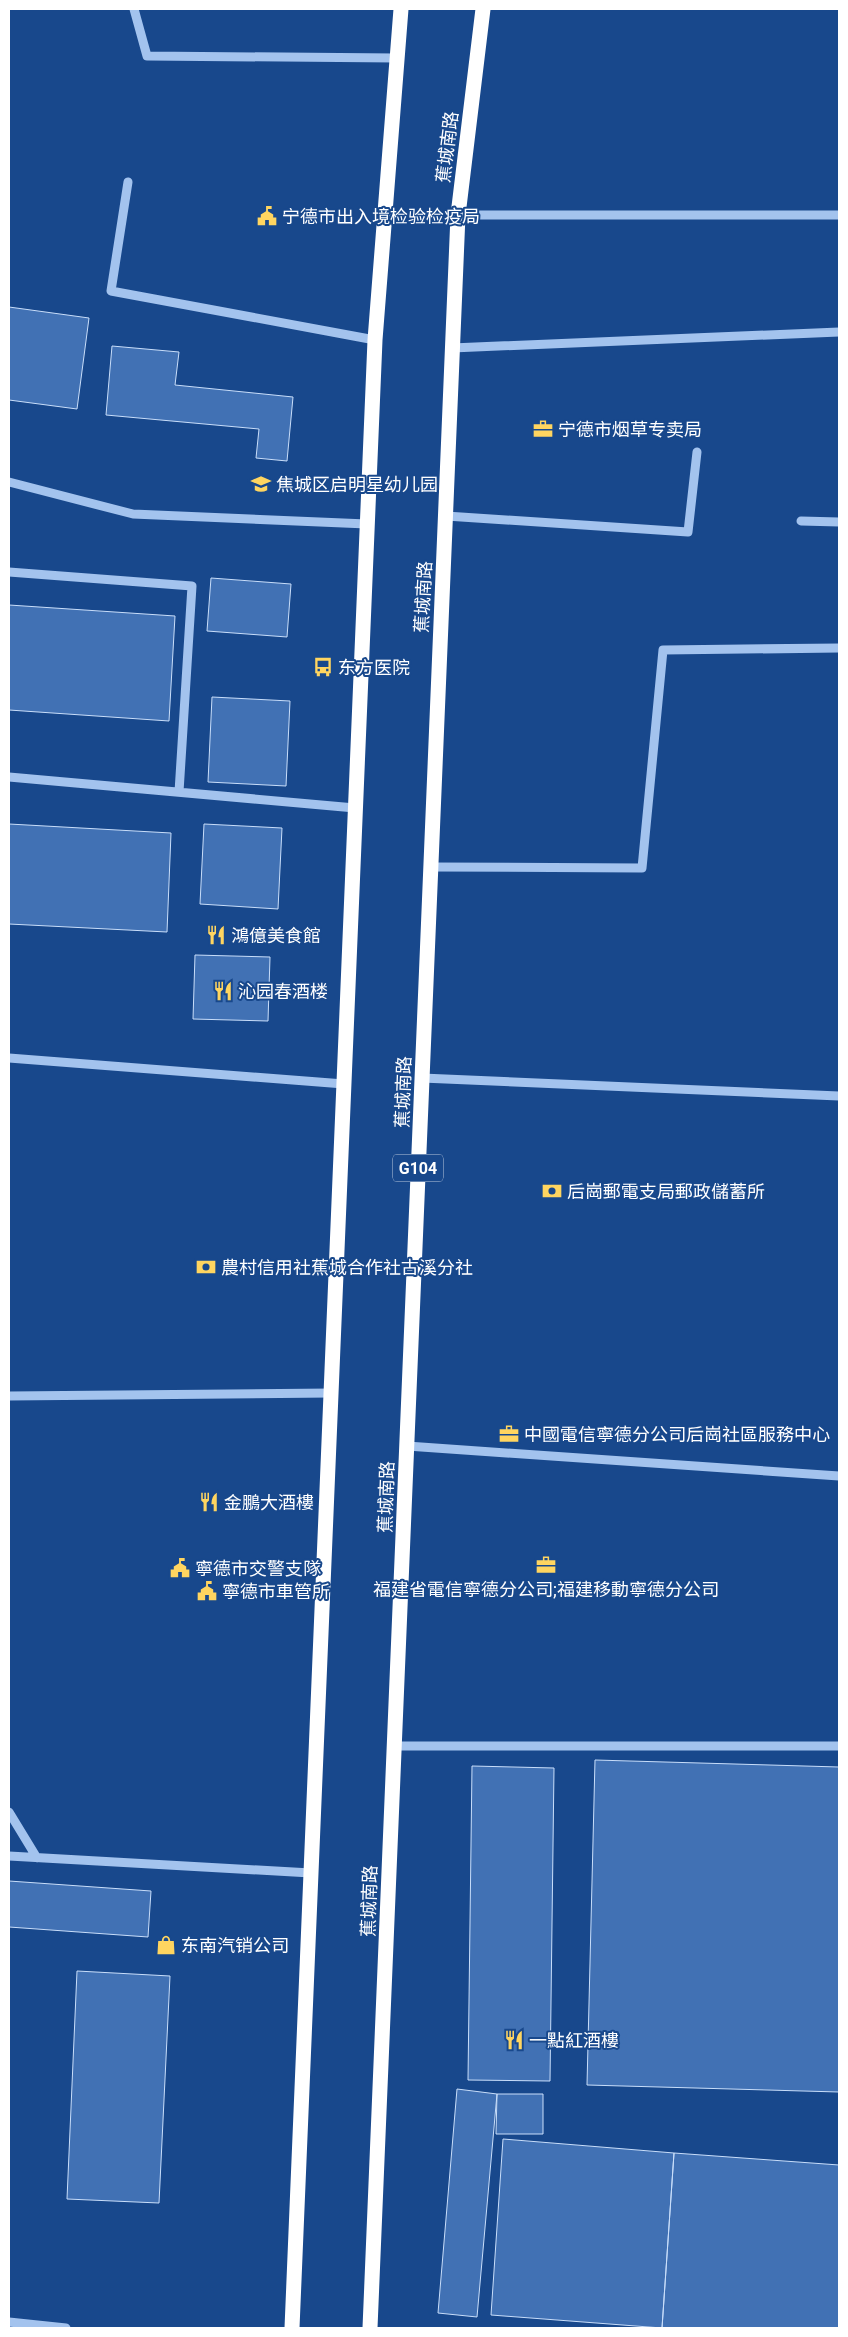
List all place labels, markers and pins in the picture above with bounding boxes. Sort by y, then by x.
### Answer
public building icon: 宁德市出入境检验检疫局 [256,205,278,227]
place label: 宁德市出入境检验检疫局 [282,206,480,227]
office icon: 宁德市烟草专卖局 [532,418,554,440]
place label: 宁德市烟草专卖局 [558,419,702,440]
school or university icon: 焦城区启明星幼儿园 [250,473,272,495]
place label: 焦城区启明星幼儿园 [276,474,438,495]
bus stop icon: 东方医院 [312,656,334,678]
place label: 东方医院 [338,657,410,678]
restaurant icon: 鴻億美食館 [205,924,227,946]
place label: 鴻億美食館 [231,925,321,946]
restaurant icon: 沁园春酒楼 [212,980,234,1002]
place label: 沁园春酒楼 [238,981,328,1002]
bank icon: 后崗郵電支局郵政儲蓄所 [541,1180,563,1202]
place label: 后崗郵電支局郵政儲蓄所 [567,1181,765,1202]
bank icon: 農村信用社蕉城合作社古溪分社 [195,1256,217,1278]
place label: 農村信用社蕉城合作社古溪分社 [221,1257,473,1278]
office icon: 中國電信寧德分公司后崗社區服務中心 [498,1423,520,1445]
place label: 中國電信寧德分公司后崗社區服務中心 [524,1424,830,1445]
restaurant icon: 金鵬大酒樓 [198,1491,220,1513]
place label: 金鵬大酒樓 [224,1492,314,1513]
office icon: 福建省電信寧德分公司;福建移動寧德分公司 [535,1554,557,1576]
public building icon: 寧德市交警支隊 [169,1557,191,1579]
place label: 寧德市交警支隊 [195,1558,321,1579]
place label: 福建省電信寧德分公司;福建移動寧德分公司 [373,1579,719,1600]
public building icon: 寧德市車管所 [196,1580,218,1602]
place label: 寧德市車管所 [222,1581,330,1602]
shop icon: 东南汽销公司 [155,1934,177,1956]
place label: 东南汽销公司 [181,1935,289,1956]
restaurant icon: 一點紅酒樓 [503,2029,525,2051]
place label: 一點紅酒樓 [529,2030,619,2051]

